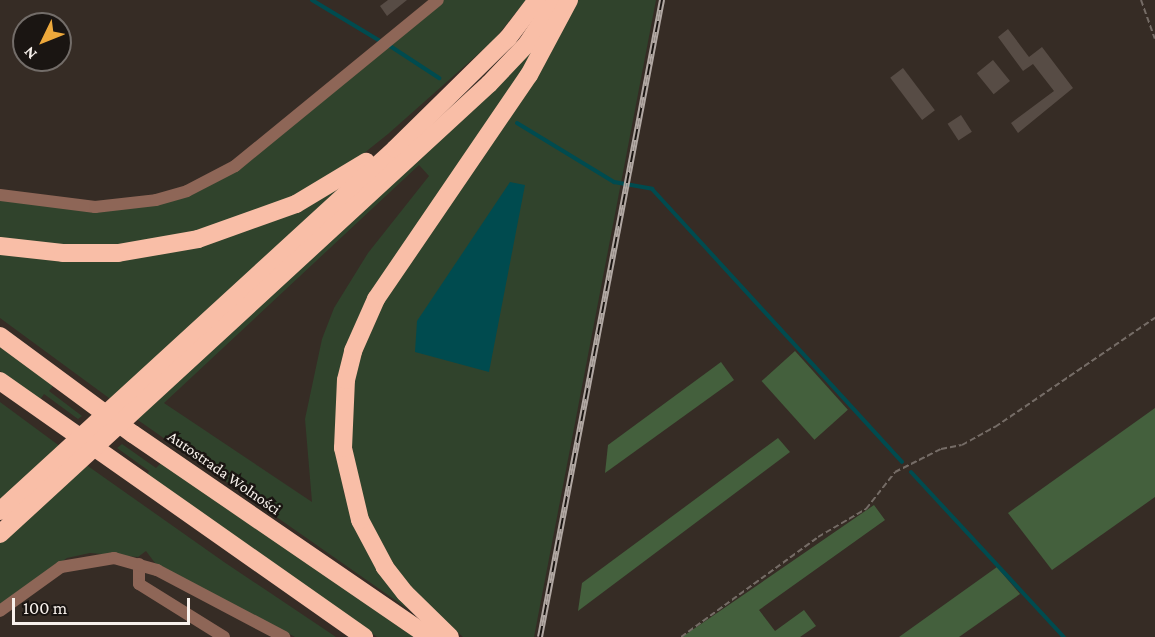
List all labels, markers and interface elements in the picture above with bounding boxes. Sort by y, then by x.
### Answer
north arrow [12,12,72,72]
text: N [20,43,40,63]
street label: Autostrada Wolności [164,427,284,519]
scale bar [15,586,194,624]
text: 100 m [23,598,67,618]

